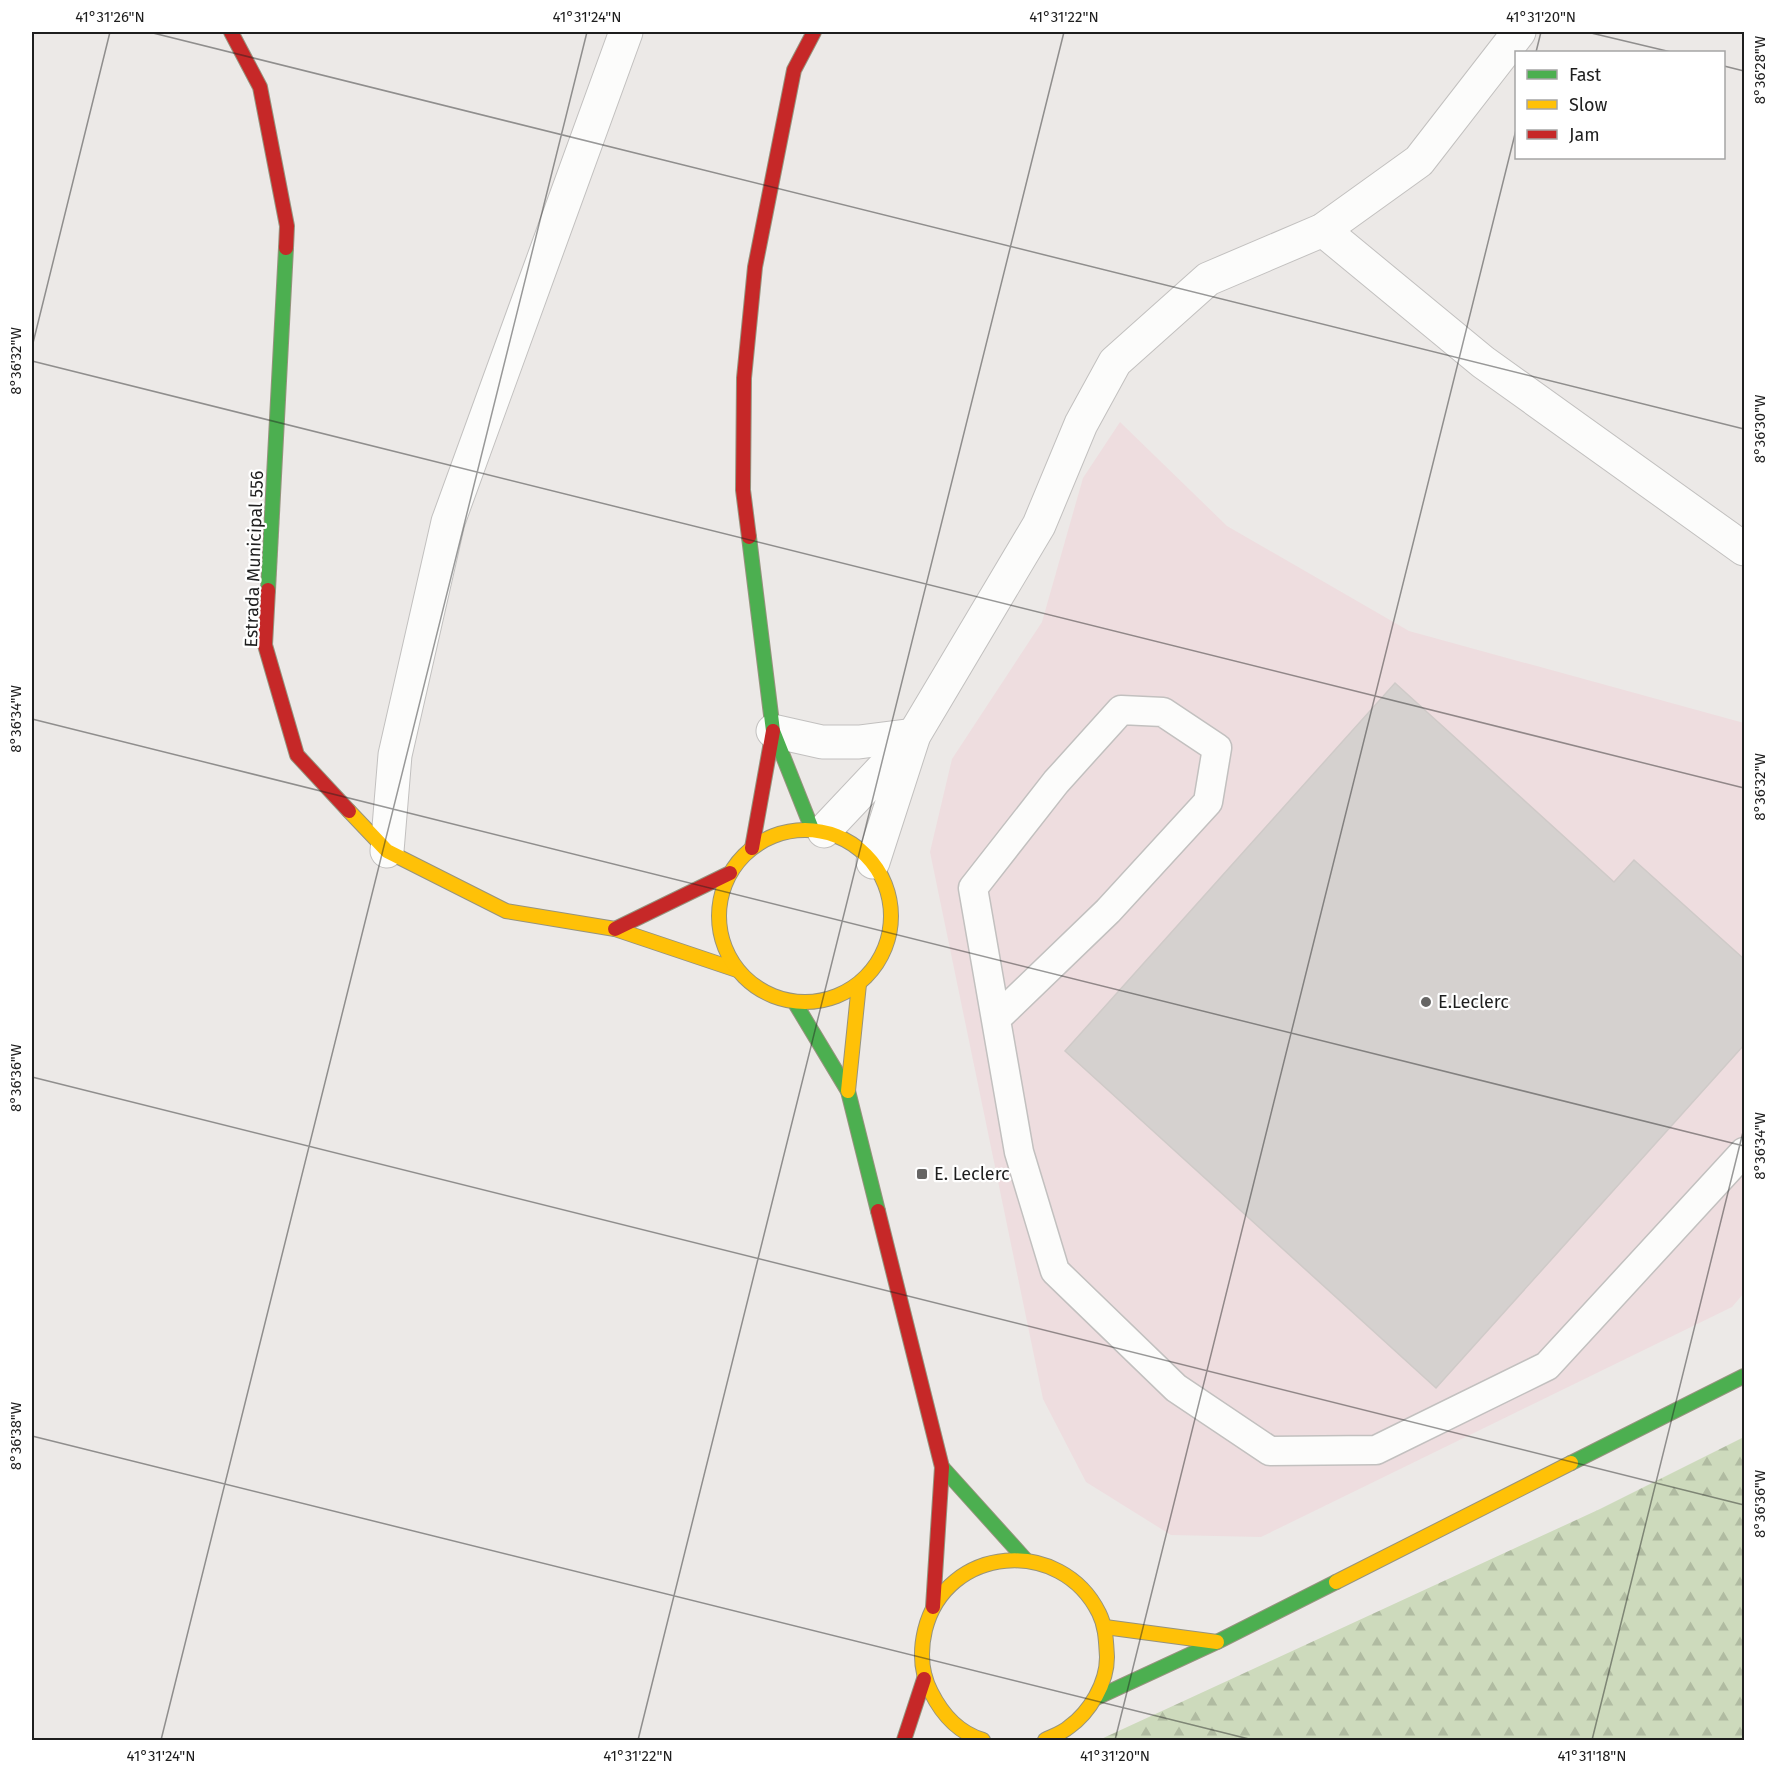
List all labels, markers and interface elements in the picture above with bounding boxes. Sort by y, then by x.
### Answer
text: 41°31'26"N [75,8,145,26]
text: 41°31'24"N [553,8,621,26]
text: 41°31'22"N [1029,8,1099,26]
text: 41°31'20"N [1506,8,1576,26]
text: 8°36'28"W [1751,35,1769,104]
legend [1515,51,1725,159]
text: Fast [1569,64,1602,86]
text: Slow [1569,94,1608,116]
text: Jam [1569,124,1600,146]
text: 8°36'32"W [7,327,25,395]
text: 8°36'30"W [1751,394,1769,463]
street label: Estrada Municipal 556 [240,470,268,648]
text: 8°36'34"W [7,685,25,753]
text: 8°36'32"W [1751,753,1769,821]
place label: E.Leclerc [1438,991,1509,1013]
marker: E.Leclerc [1419,995,1433,1009]
text: 8°36'36"W [7,1043,25,1112]
text: 8°36'34"W [1751,1112,1769,1180]
place label: E. Leclerc [934,1163,1010,1185]
marker: E. Leclerc [915,1167,929,1181]
text: 8°36'38"W [7,1401,25,1470]
text: 8°36'36"W [1751,1469,1769,1538]
text: 41°31'24"N [127,1747,195,1765]
text: 41°31'22"N [603,1747,673,1765]
text: 41°31'20"N [1080,1747,1150,1765]
text: 41°31'18"N [1557,1747,1627,1765]

